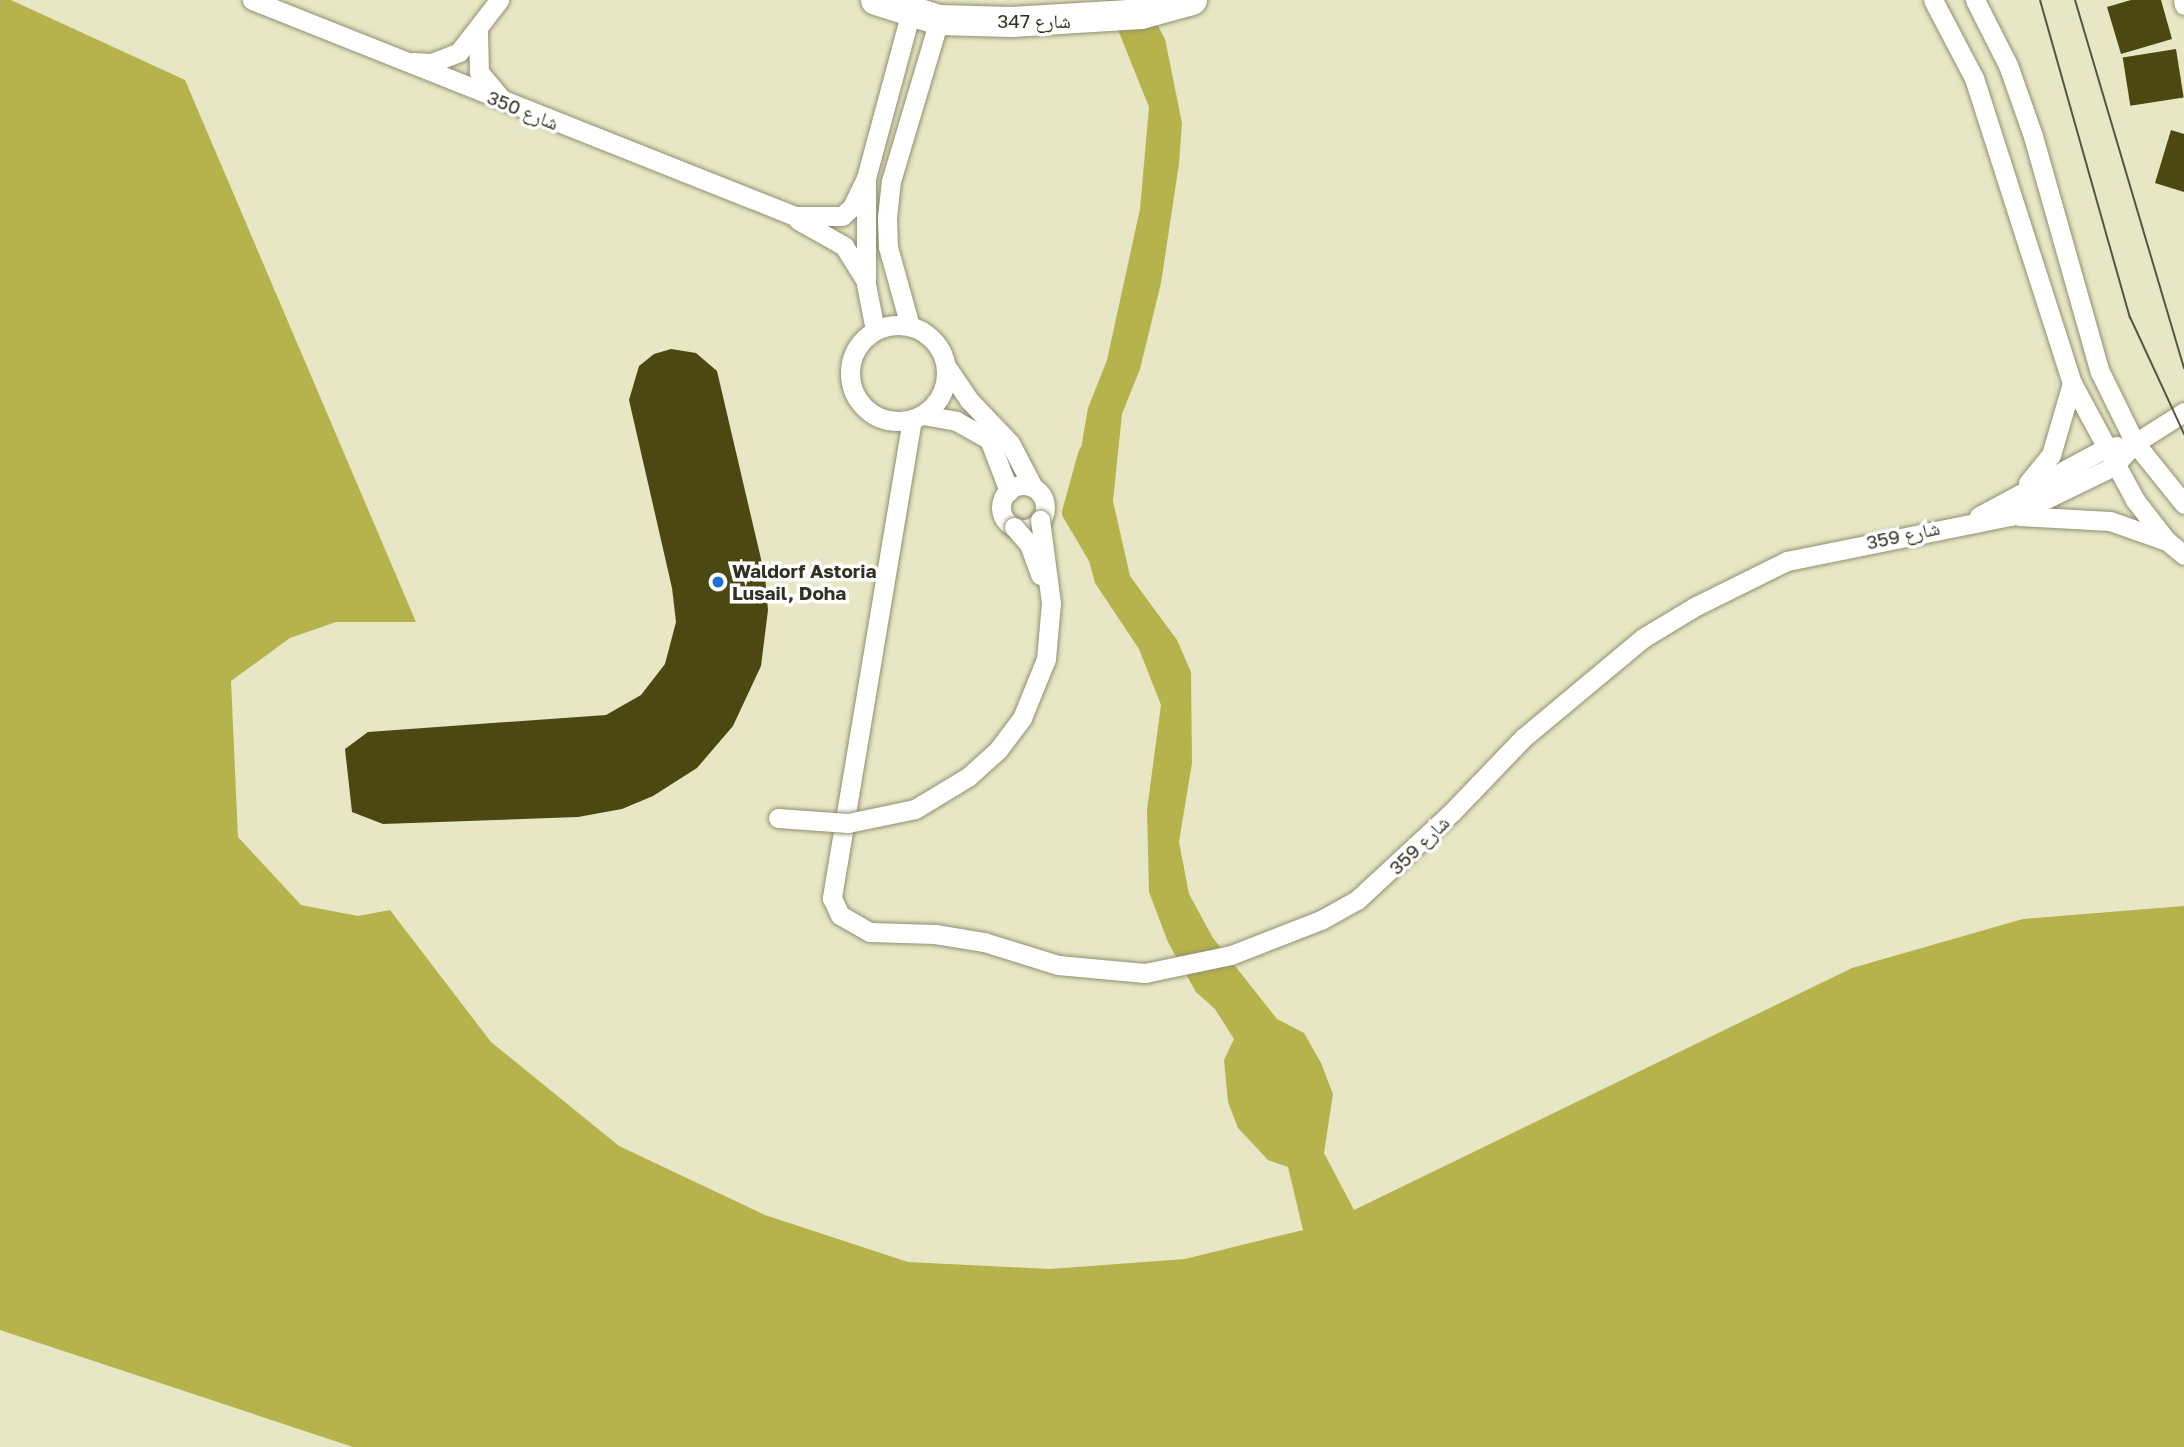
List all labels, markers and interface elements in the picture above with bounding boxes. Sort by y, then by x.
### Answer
street label: شارع 347 [997,10,1071,32]
street label: شارع 350 [484,85,562,135]
street label: شارع 359 [1864,516,1942,554]
place label: Waldorf Astoria Lusail, Doha [732,560,876,604]
marker: Waldorf Astoria Lusail, Doha [710,574,726,590]
street label: شارع 359 [1384,811,1454,879]

